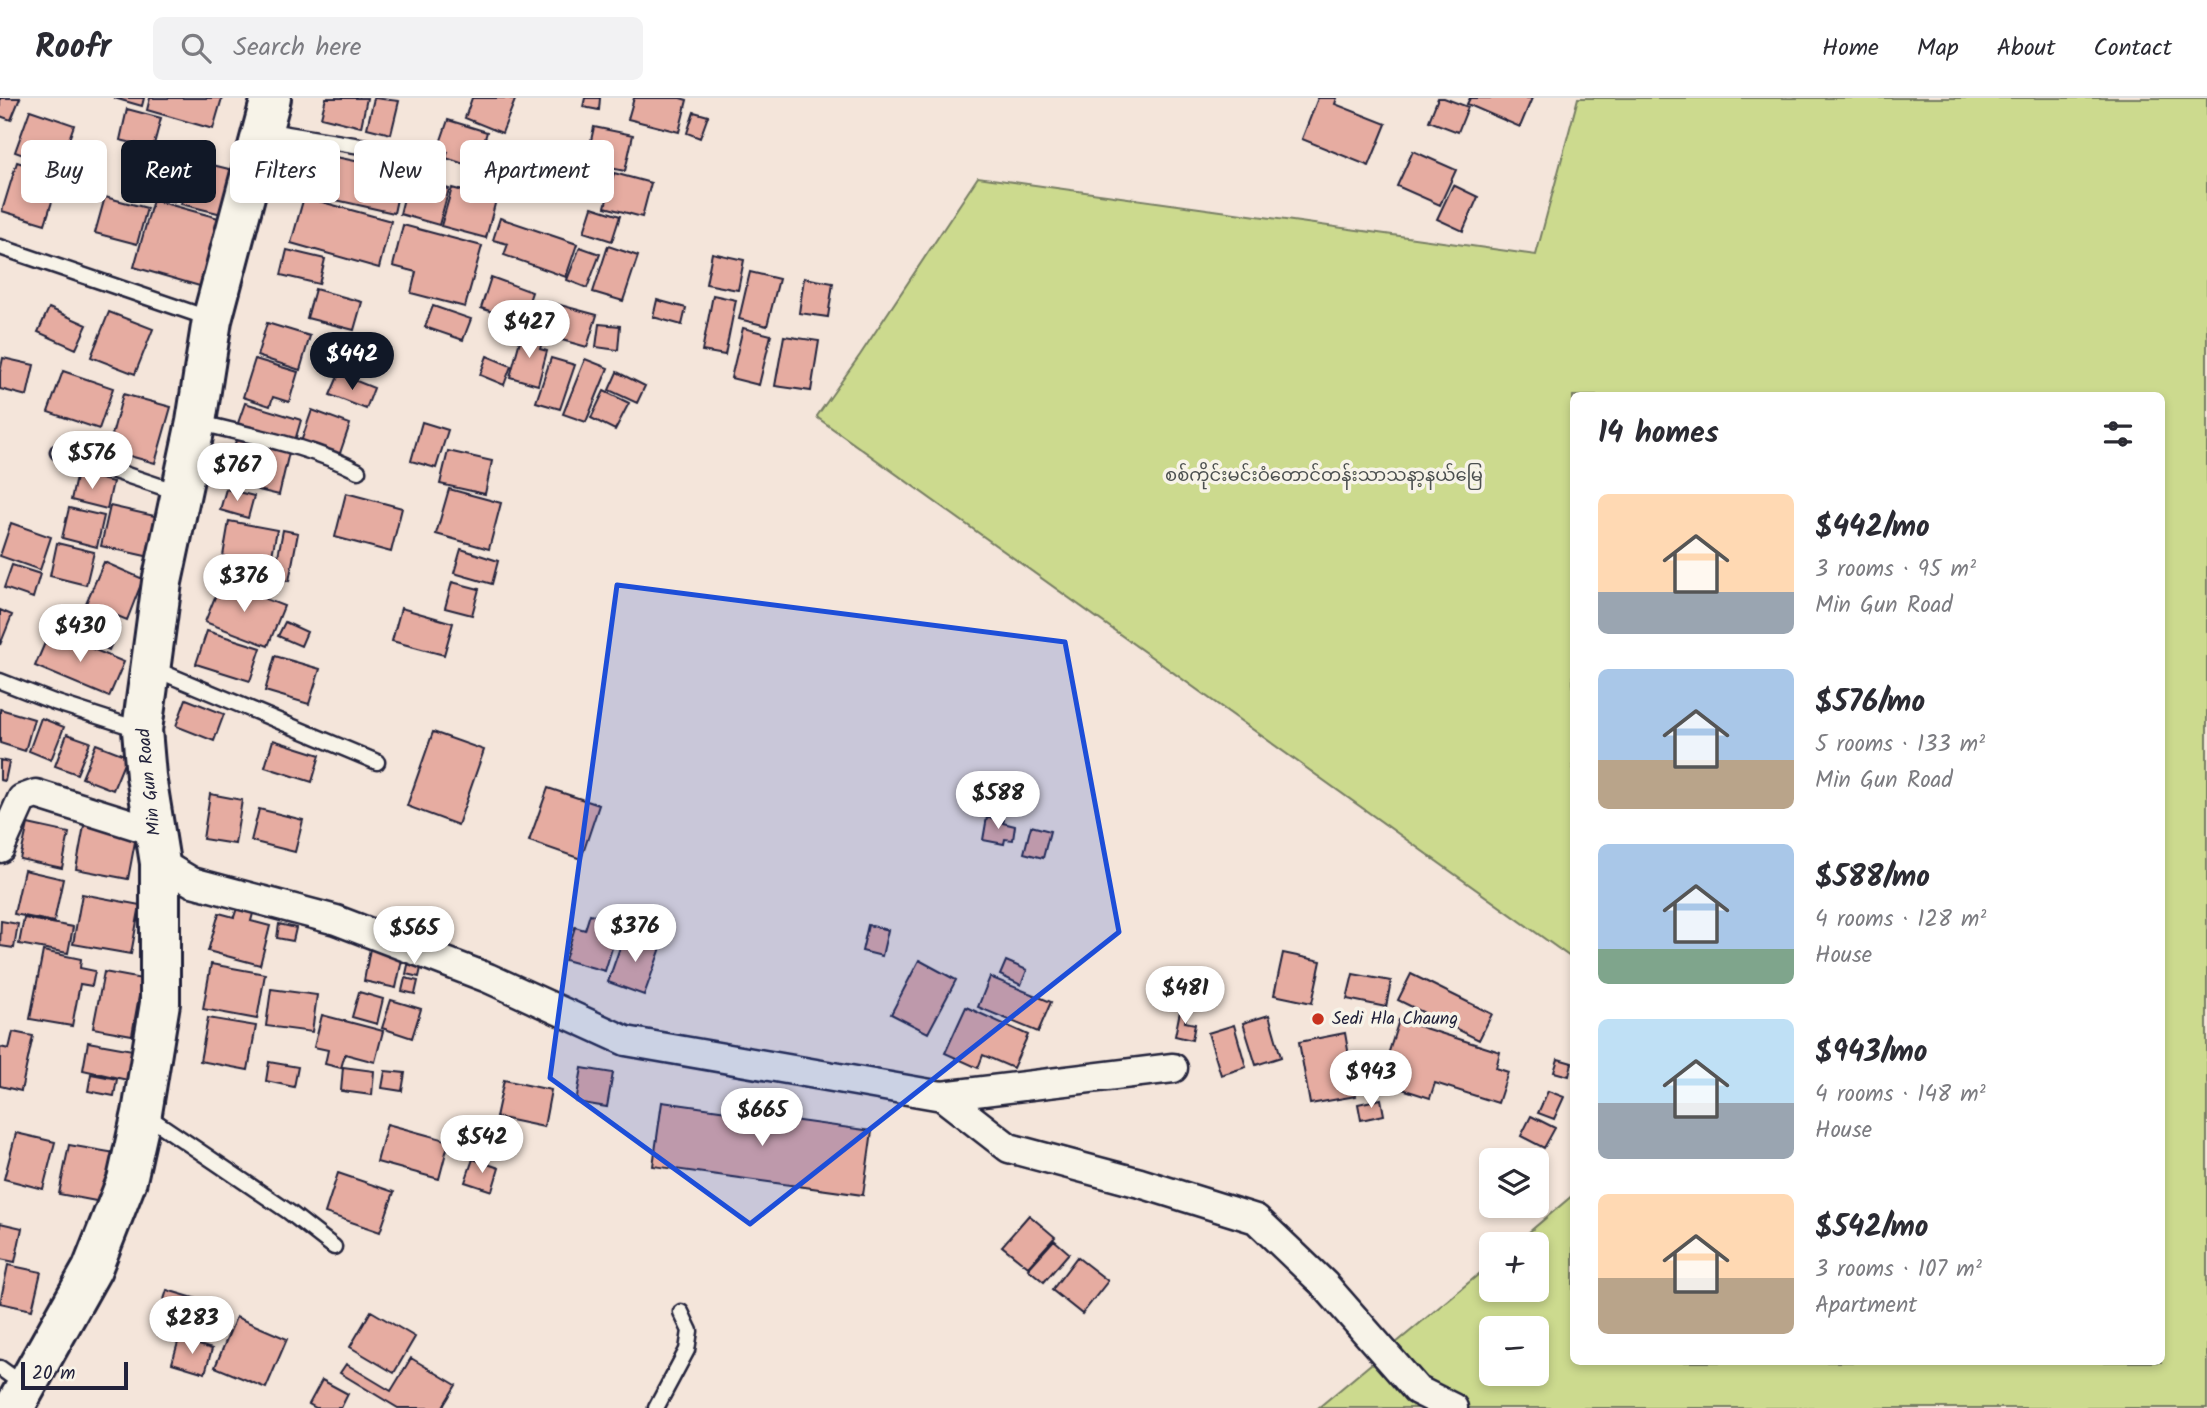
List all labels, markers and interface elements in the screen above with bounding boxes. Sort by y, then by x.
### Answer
search box [153,17,643,80]
text: Roofr [35,22,111,75]
text: Search here [233,27,361,69]
icon: search [177,29,215,67]
text: Home [1822,29,1879,68]
text: Map [1917,29,1959,68]
text: About [1997,29,2055,68]
text: Contact [2093,29,2172,68]
chip: Buy [21,140,107,203]
chip: Rent [121,140,216,203]
chip: Filters [230,140,340,203]
chip: New [354,140,446,203]
chip: Apartment [460,140,614,203]
pin: $427 [488,300,570,360]
text: $427 [504,305,554,341]
pin: $442 [311,332,393,392]
text: $442 [326,337,378,373]
text: 14 homes [1598,410,1719,458]
icon: filters [2099,415,2137,453]
pin: $576 [51,432,133,491]
text: $576 [68,436,116,472]
pin: $767 [196,444,278,503]
text: $767 [213,448,261,484]
park label: စစ်ကိုင်းမင်းဝံတောင်တန်းသာသနာ့နယ်မြေ [1165,461,1483,491]
text: $442/mo [1815,504,1930,552]
icon: home [1654,522,1738,606]
text: 3 rooms · 95 m² [1815,552,1976,588]
pin: $376 [203,554,285,614]
text: $376 [219,559,269,595]
text: Min Gun Road [1815,588,1953,624]
pin: $430 [39,604,121,664]
text: $430 [55,609,105,645]
text: $576/mo [1815,679,1925,727]
icon: home [1654,697,1738,781]
street label: Min Gun Road [130,726,170,837]
text: 5 rooms · 133 m² [1815,727,1985,763]
text: Min Gun Road [1815,763,1953,799]
pin: $588 [957,772,1039,831]
text: $588 [972,776,1024,812]
text: $588/mo [1815,854,1930,902]
icon: home [1654,872,1738,956]
text: 4 rooms · 128 m² [1815,902,1986,938]
pin: $376 [594,904,676,964]
pin: $565 [373,906,455,966]
text: $376 [610,909,660,945]
text: $565 [389,911,439,947]
text: House [1815,938,1872,974]
pin: $481 [1144,967,1226,1026]
text: $481 [1162,971,1208,1007]
place label: Sedi Hla Chaung [1332,1005,1458,1034]
marker: Sedi Hla Chaung [1310,1011,1326,1027]
text: $943/mo [1815,1029,1927,1077]
icon: home [1654,1047,1738,1131]
pin: $943 [1330,1051,1412,1110]
text: $943 [1346,1055,1396,1091]
text: 4 rooms · 148 m² [1815,1077,1986,1113]
pin: $665 [721,1088,803,1148]
text: $665 [737,1093,787,1129]
text: House [1815,1113,1872,1149]
pin: $542 [441,1116,523,1175]
text: $542 [456,1120,508,1156]
map controls [1479,1148,1549,1386]
button: layers [1479,1148,1549,1218]
text: $542/mo [1815,1204,1929,1252]
icon: home [1654,1222,1738,1306]
button: + [1479,1232,1549,1302]
text: 3 rooms · 107 m² [1815,1252,1982,1288]
text: Apartment [1815,1288,1917,1324]
pin: $283 [151,1296,233,1356]
text: $283 [165,1301,219,1337]
button: − [1479,1316,1549,1386]
scale bar [21,1359,128,1391]
text: 20 m [32,1359,75,1389]

